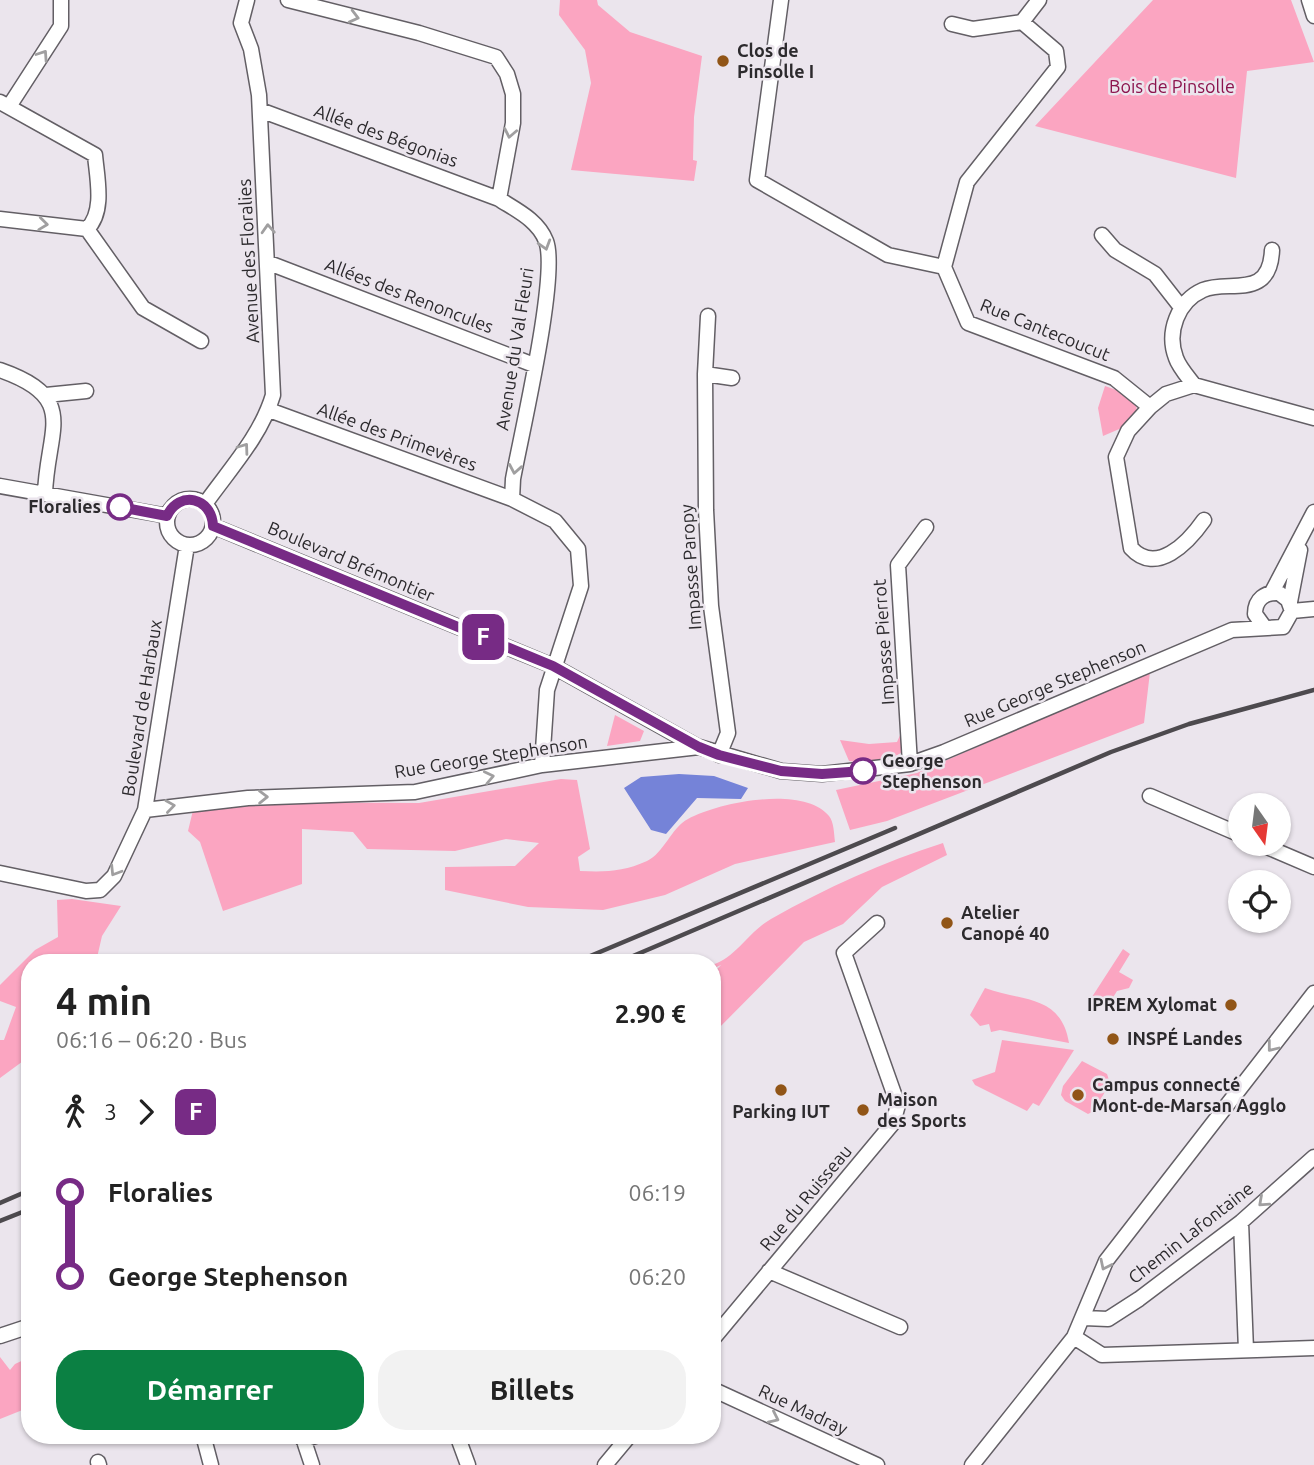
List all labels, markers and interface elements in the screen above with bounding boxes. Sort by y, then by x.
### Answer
one-way arrow [348,9,360,23]
place label: Clos de Pinsolle I [737,40,814,81]
one-way arrow [34,50,47,63]
marker: Clos de Pinsolle I [715,53,731,69]
park label: Bois de Pinsolle [1109,76,1235,96]
street label: Allée des Bégonias [312,100,461,170]
one-way arrow [504,127,519,139]
street label: Avenue des Floralies [234,178,262,344]
one-way arrow [37,217,49,232]
one-way arrow [260,223,275,234]
one-way arrow [537,238,552,250]
street label: Allées des Renoncules [322,254,497,336]
street label: Avenue du Val Fleuri [491,266,537,432]
street label: Rue Cantecoucut [978,294,1113,364]
street label: Allée des Primevères [315,398,480,474]
one-way arrow [236,443,248,456]
one-way arrow [508,463,523,475]
marker: Floralies [107,494,133,520]
place label: Floralies [28,496,101,516]
street label: Impasse Paropy [676,503,704,631]
street label: Boulevard Brémontier [265,517,438,605]
street label: Impasse Pierrot [869,579,897,706]
line badge: F [460,614,506,660]
street label: Boulevard de Harbaux [117,618,165,798]
text: F [476,623,490,650]
street label: Rue George Stephenson [961,636,1148,730]
street label: Rue George Stephenson [393,731,589,781]
place label: George Stephenson [882,750,982,791]
marker: George Stephenson [850,758,876,784]
one-way arrow [483,770,495,785]
one-way arrow [258,790,269,805]
north arrow [1228,793,1292,856]
map controls [1228,793,1291,933]
one-way arrow [164,799,176,814]
one-way arrow [111,864,124,877]
button: locate [1228,870,1291,933]
place label: Atelier Canopé 40 [961,902,1050,943]
marker: Atelier Canopé 40 [939,915,955,931]
text: 4 min [56,980,152,1022]
place label: IPREM Xylomat [1087,994,1217,1014]
marker: IPREM Xylomat [1223,997,1239,1013]
text: 2.90 € [615,999,686,1028]
text: 06:16 – 06:20 · Bus [56,1027,247,1052]
place label: INSPÉ Landes [1127,1027,1242,1048]
marker: INSPÉ Landes [1105,1031,1121,1047]
one-way arrow [1267,1039,1280,1051]
place label: Campus connecté Mont-de-Marsan Agglo [1092,1074,1286,1115]
marker: Parking IUT [773,1082,789,1098]
marker: Campus connecté Mont-de-Marsan Agglo [1070,1087,1086,1103]
place label: Maison des Sports [877,1089,966,1130]
icon: walk [56,1093,94,1131]
icon: forward [127,1093,165,1131]
text: F [189,1098,202,1125]
text: 3 [104,1099,117,1124]
place label: Parking IUT [732,1101,830,1121]
marker: Maison des Sports [855,1102,871,1118]
street label: Rue du Ruisseau [755,1141,855,1254]
street label: Chemin Lafontaine [1124,1177,1257,1287]
text: Floralies [108,1178,213,1207]
text: 06:19 [628,1180,686,1205]
one-way arrow [1258,1194,1271,1207]
one-way arrow [1100,1258,1113,1271]
text: George Stephenson [108,1262,348,1291]
text: 06:20 [628,1264,686,1289]
button: Démarrer [56,1350,364,1430]
button: Billets [378,1350,686,1430]
street label: Rue Madray [756,1380,851,1439]
one-way arrow [767,1410,779,1424]

